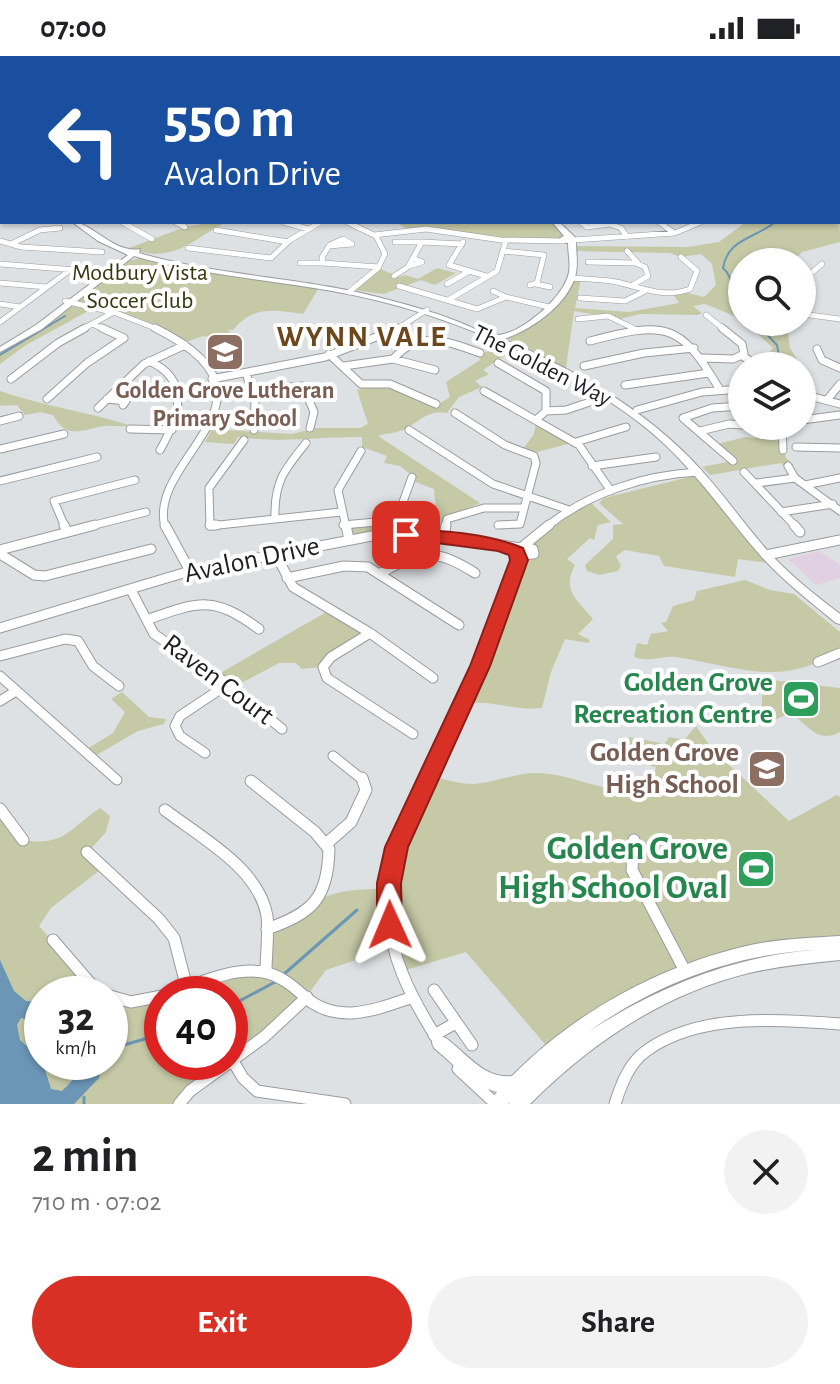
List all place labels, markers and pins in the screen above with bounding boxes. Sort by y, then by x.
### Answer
school or university icon: Golden Grove Lutheran Primary School [204,331,246,373]
place label: Golden Grove Lutheran Primary School [116,379,334,431]
pin [372,501,440,569]
place label: Golden Grove Recreation Centre [573,669,773,729]
sports icon: Golden Grove Recreation Centre [780,678,822,720]
place label: Golden Grove High School [590,739,739,799]
school or university icon: Golden Grove High School [746,748,788,790]
place label: Golden Grove High School Oval [498,832,728,905]
sports icon: Golden Grove High School Oval [735,848,777,890]

